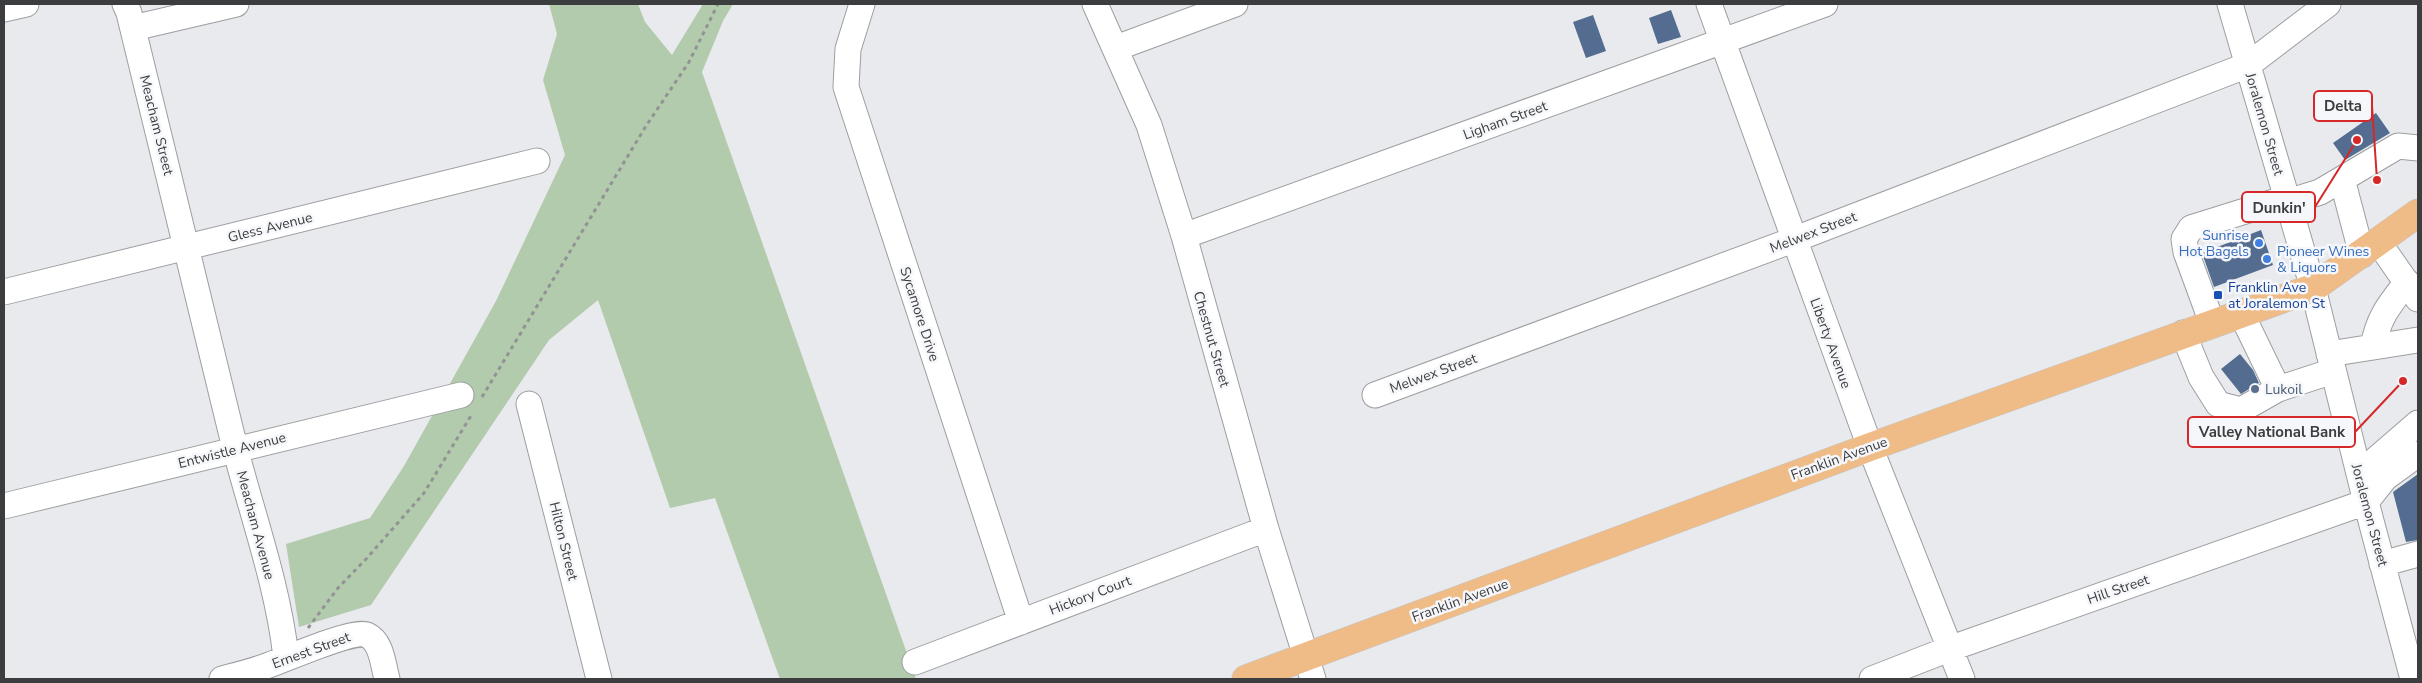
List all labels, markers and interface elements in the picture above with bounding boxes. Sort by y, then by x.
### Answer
street label: Joralemon Street [2241,70,2288,178]
street label: Meacham Street [135,73,178,177]
callout: Delta [2314,91,2372,121]
street label: Ligham Street [1460,96,1550,144]
text: Delta [2324,96,2362,116]
callout: Dunkin' [2242,192,2315,222]
text: Dunkin' [2252,198,2306,218]
street label: Melwex Street [1767,207,1859,258]
street label: Gless Avenue [226,208,314,247]
place label: Sunrise Hot Bagels [2179,226,2249,261]
marker: Sunrise Hot Bagels [2253,237,2265,249]
place label: Pioneer Wines & Liquors [2277,242,2369,277]
marker: Pioneer Wines & Liquors [2261,253,2273,265]
street label: Sycamore Drive [895,264,944,364]
place label: Franklin Ave at Joralemon St [2228,278,2325,313]
street label: Chestnut Street [1189,289,1234,389]
marker: Franklin Ave at Joralemon St [2212,289,2224,301]
street label: Liberty Avenue [1805,295,1856,391]
street label: Melwex Street [1387,349,1480,398]
place label: Lukoil [2265,380,2303,399]
marker: Lukoil [2249,383,2261,395]
callout: Valley National Bank [2188,417,2355,447]
text: Valley National Bank [2198,422,2346,442]
street label: Entwistle Avenue [176,428,288,473]
street label: Franklin Avenue [1788,432,1890,485]
street label: Joralemon Street [2346,461,2392,569]
street label: Meacham Avenue [232,469,279,582]
street label: Hilton Street [545,500,582,582]
street label: Hill Street [2085,570,2152,609]
street label: Hickory Court [1047,571,1134,620]
street label: Franklin Avenue [1409,574,1511,627]
street label: Ernest Street [269,627,353,673]

